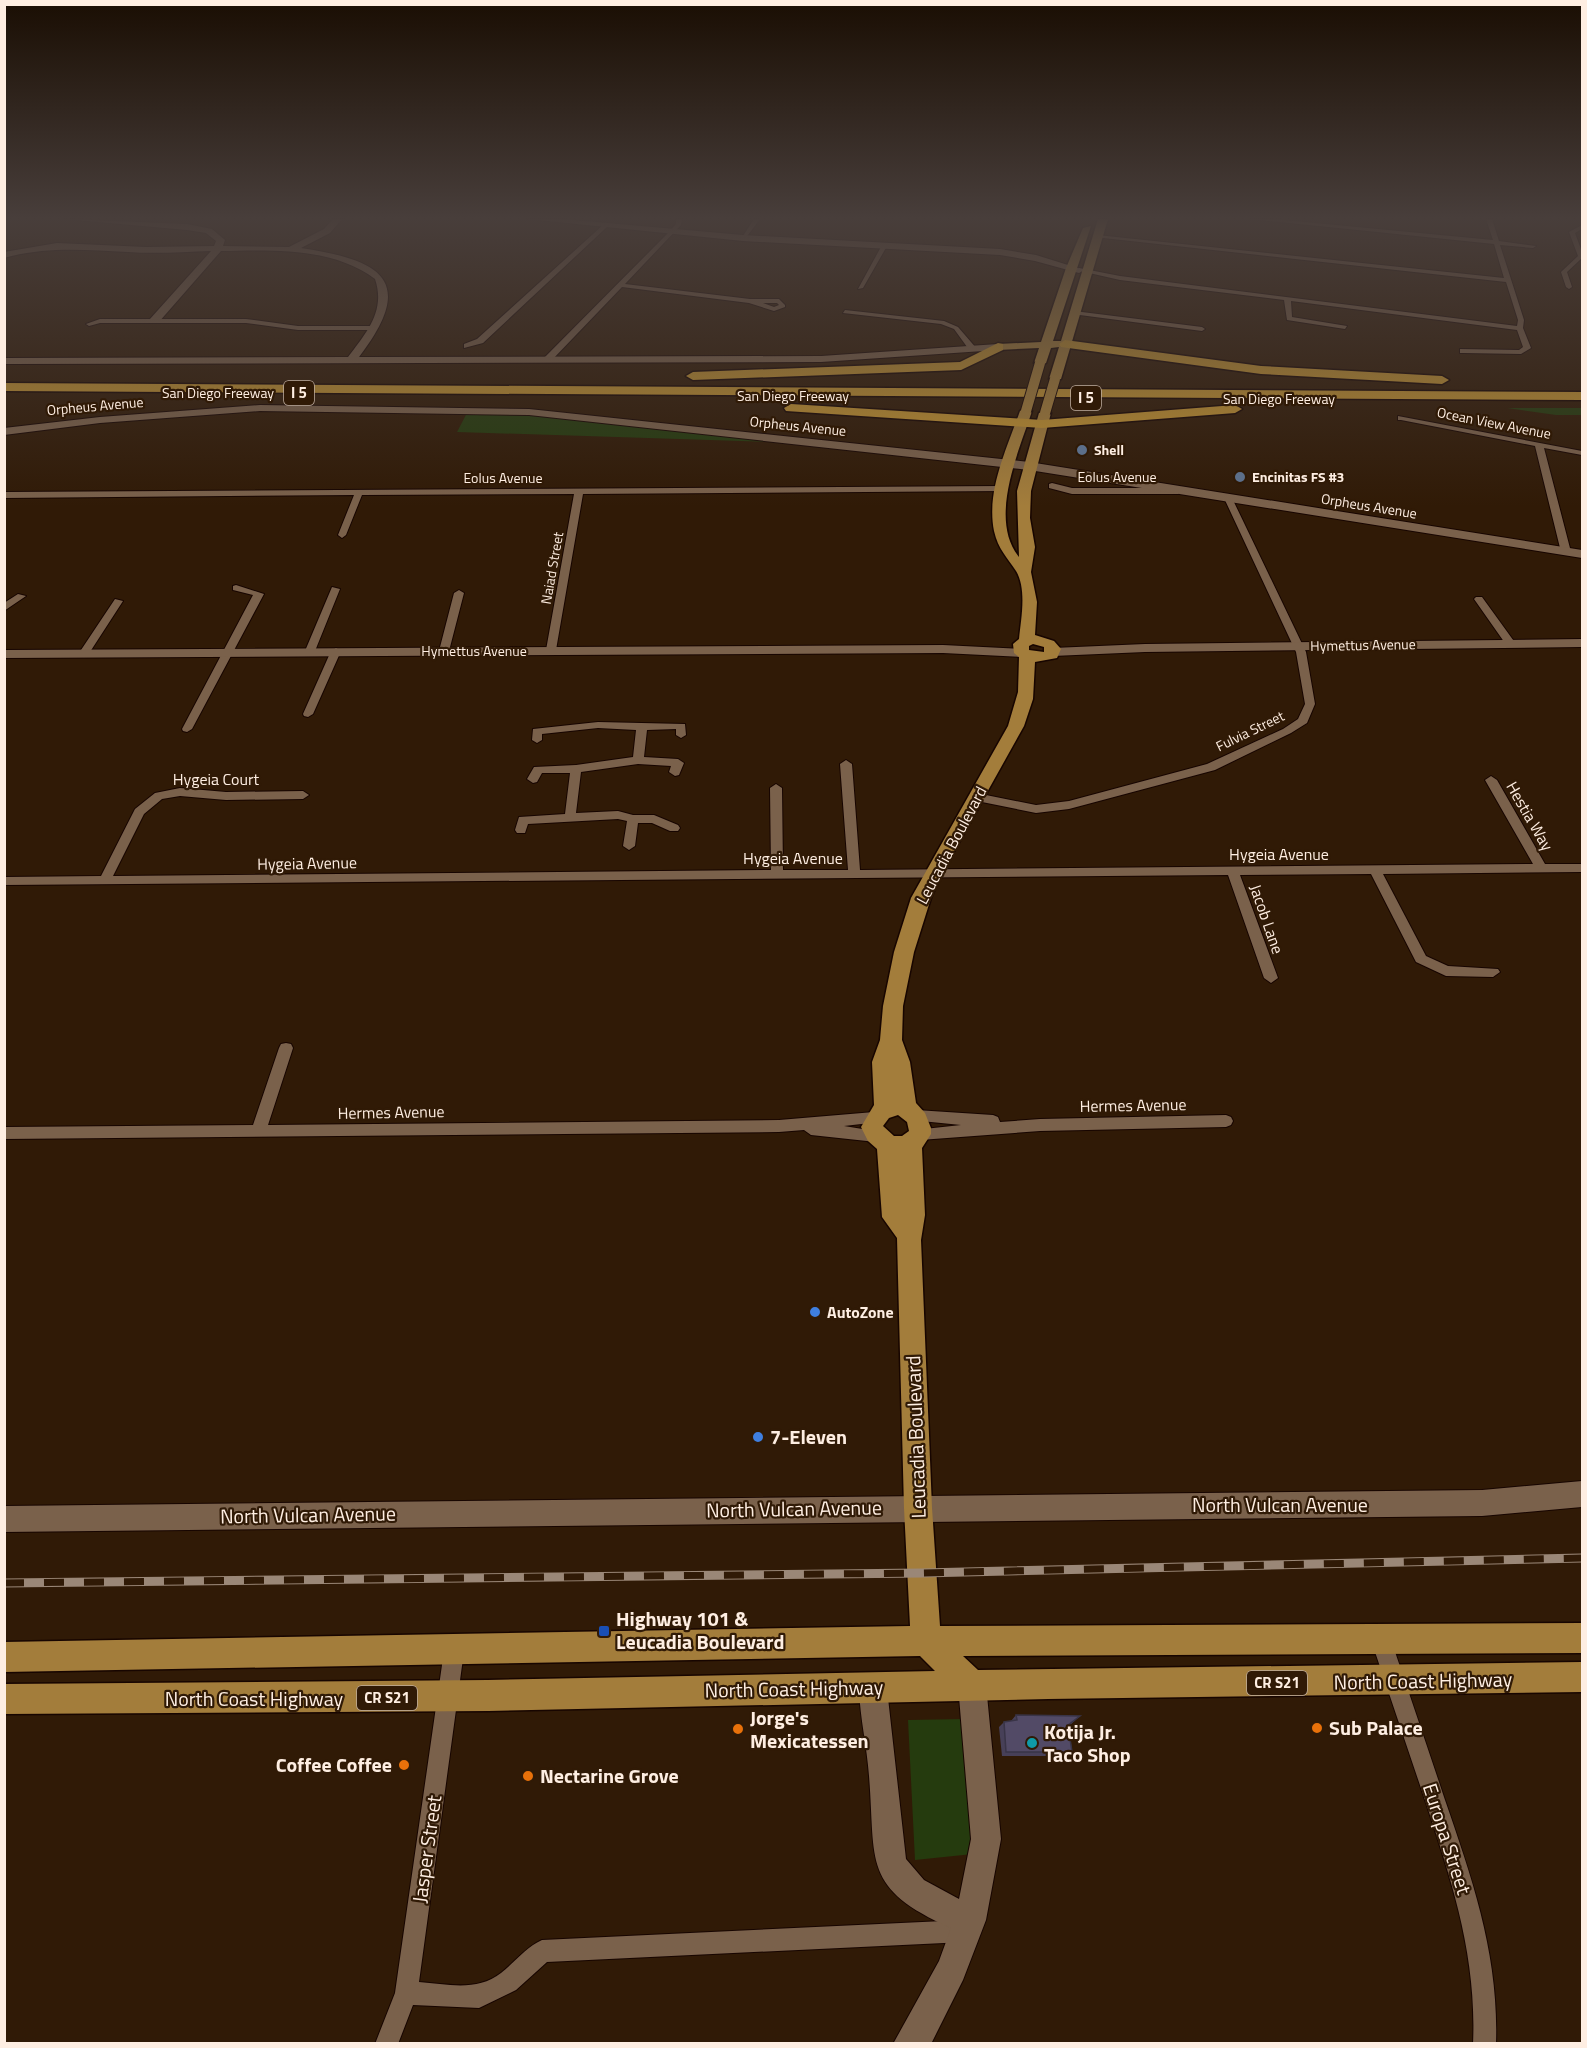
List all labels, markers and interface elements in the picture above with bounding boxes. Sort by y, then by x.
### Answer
road number: I 5 [284,381,314,405]
street label: San Diego Freeway [162,382,274,403]
street label: San Diego Freeway [737,385,849,406]
road number: I 5 [1071,386,1101,410]
street label: San Diego Freeway [1223,388,1335,409]
street label: Orpheus Avenue [46,391,144,420]
street label: Ocean View Avenue [1435,401,1553,444]
street label: Orpheus Avenue [749,410,847,441]
place label: Shell [1094,439,1124,460]
marker: Shell [1075,443,1089,457]
street label: Eolus Avenue [1077,466,1157,487]
place label: Encinitas FS #3 [1252,466,1344,487]
street label: Eolus Avenue [463,467,543,488]
marker: Encinitas FS #3 [1233,470,1247,484]
street label: Orpheus Avenue [1320,488,1419,523]
street label: Naiad Street [535,530,568,606]
street label: Hymettus Avenue [1310,633,1416,656]
street label: Hymettus Avenue [421,640,527,661]
street label: Fulvia Street [1212,705,1288,756]
street label: Hygeia Court [173,767,260,791]
street label: Hestia Way [1500,777,1560,855]
street label: Leucadia Boulevard [910,782,992,908]
street label: Hygeia Avenue [1229,842,1329,866]
street label: Hygeia Avenue [743,846,843,870]
street label: Hygeia Avenue [257,850,357,876]
street label: Jacob Lane [1244,881,1290,957]
street label: Hermes Avenue [1079,1092,1187,1118]
street label: Hermes Avenue [337,1099,445,1125]
place label: AutoZone [827,1300,894,1324]
marker: AutoZone [808,1305,822,1319]
street label: Leucadia Boulevard [897,1355,934,1519]
place label: 7-Eleven [770,1421,847,1452]
marker: 7-Eleven [751,1430,765,1444]
street label: North Vulcan Avenue [1192,1489,1368,1520]
street label: North Vulcan Avenue [706,1491,882,1526]
street label: North Vulcan Avenue [220,1497,396,1532]
place label: Highway 101 & Leucadia Boulevard [616,1603,784,1657]
marker: Highway 101 & Leucadia Boulevard [597,1624,611,1638]
street label: North Coast Highway [1333,1663,1513,1698]
street label: North Coast Highway [704,1671,884,1706]
road number: CR S21 [1247,1671,1307,1695]
street label: North Coast Highway [165,1683,344,1714]
road number: CR S21 [357,1686,417,1710]
place label: Jorge's Mexicatessen [750,1702,869,1756]
place label: Sub Palace [1329,1712,1423,1743]
place label: Kotija Jr. Taco Shop [1044,1716,1131,1770]
marker: Sub Palace [1310,1721,1324,1735]
marker: Jorge's Mexicatessen [731,1722,745,1736]
marker: Kotija Jr. Taco Shop [1025,1736,1039,1750]
place label: Coffee Coffee [276,1749,392,1780]
marker: Coffee Coffee [397,1758,411,1772]
place label: Nectarine Grove [540,1760,679,1791]
marker: Nectarine Grove [521,1769,535,1783]
street label: Europa Street [1415,1779,1480,1898]
street label: Jasper Street [404,1793,449,1905]

